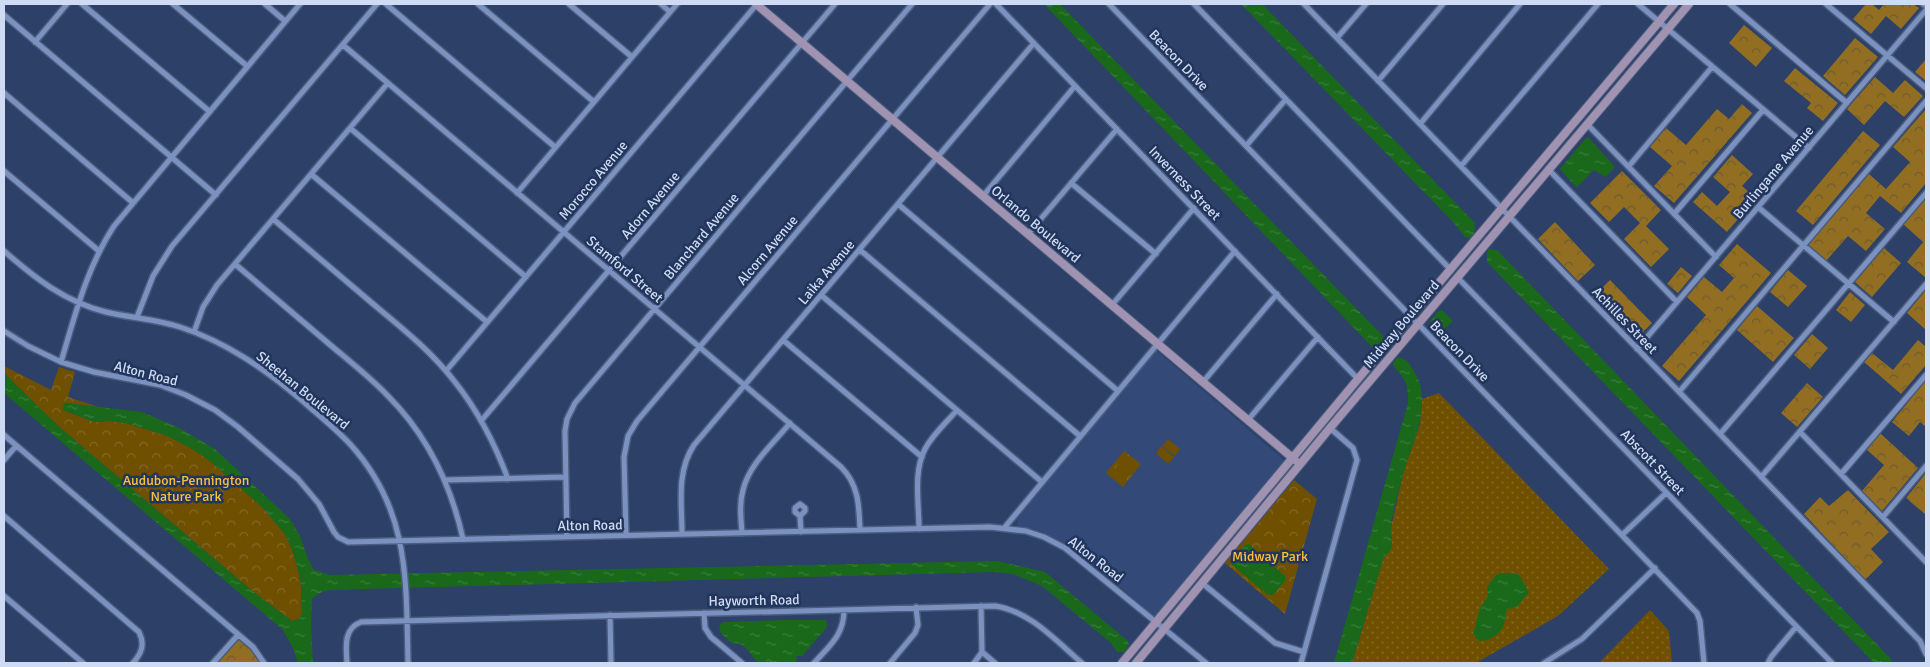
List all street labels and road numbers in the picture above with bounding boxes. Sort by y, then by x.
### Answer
street label: Beacon Drive [1145,26,1212,94]
street label: Burlingame Avenue [1729,122,1817,222]
street label: Morocco Avenue [555,137,631,223]
street label: Inverness Street [1145,143,1224,224]
street label: Adorn Avenue [617,168,684,243]
street label: Orlando Boulevard [988,182,1084,267]
street label: Blanchard Avenue [660,189,743,283]
street label: Alcorn Avenue [733,212,801,289]
street label: Stamford Street [583,232,667,306]
street label: Laika Avenue [794,237,858,308]
street label: Midway Boulevard [1360,277,1443,372]
street label: Achilles Street [1588,283,1661,358]
street label: Beacon Drive [1426,317,1493,385]
street label: Sheehan Boulevard [253,348,353,433]
street label: Alton Road [112,357,179,390]
street label: Abscott Street [1617,426,1688,499]
street label: Alton Road [557,516,623,535]
street label: Alton Road [1065,533,1127,586]
street label: Hayworth Road [708,591,800,610]

